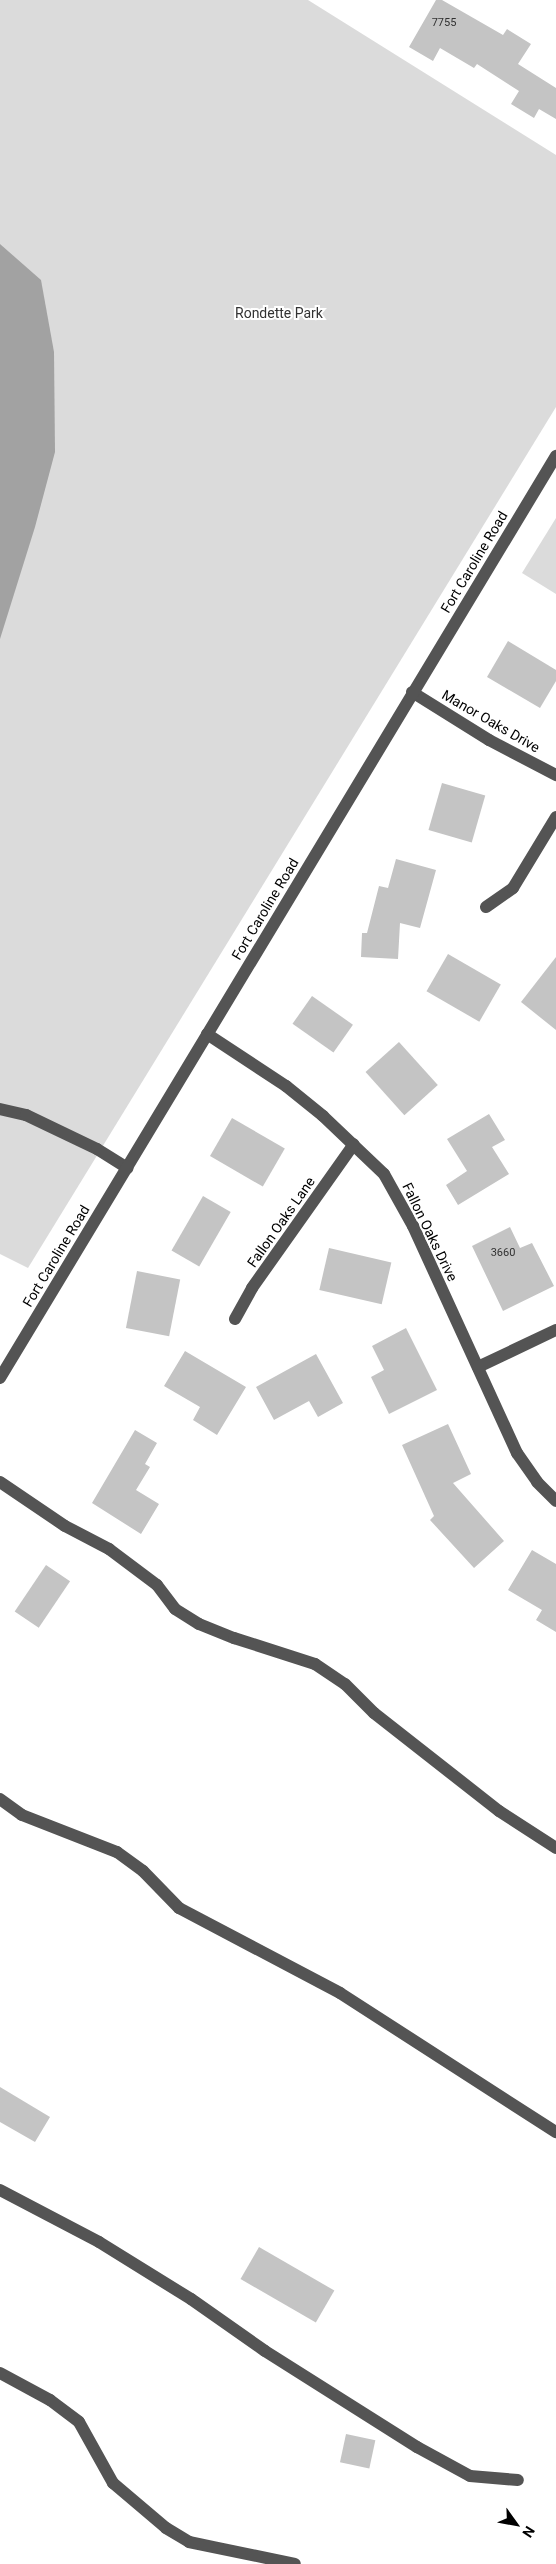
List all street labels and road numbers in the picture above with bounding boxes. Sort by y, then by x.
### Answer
street label: Fort Caroline Road [437,508,511,616]
street label: Manor Oaks Drive [439,686,543,756]
street label: Fort Caroline Road [228,855,302,963]
street label: Fallon Oaks Lane [244,1174,318,1270]
street label: Fallon Oaks Drive [399,1180,461,1284]
street label: Fort Caroline Road [19,1202,93,1310]

